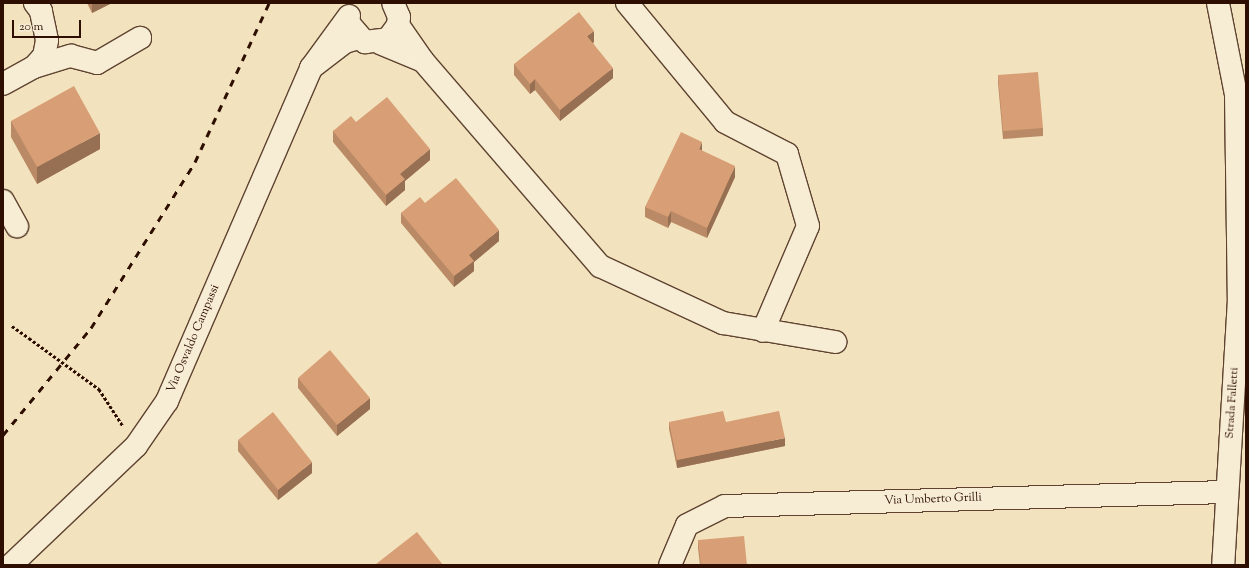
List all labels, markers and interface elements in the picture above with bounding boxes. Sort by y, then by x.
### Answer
scale bar [14,12,83,38]
text: 20 m [19,18,43,36]
street label: Via Osvaldo Campassi [165,283,223,395]
street label: Strada Falletti [1223,367,1243,439]
street label: Via Umberto Grilli [884,491,982,509]

